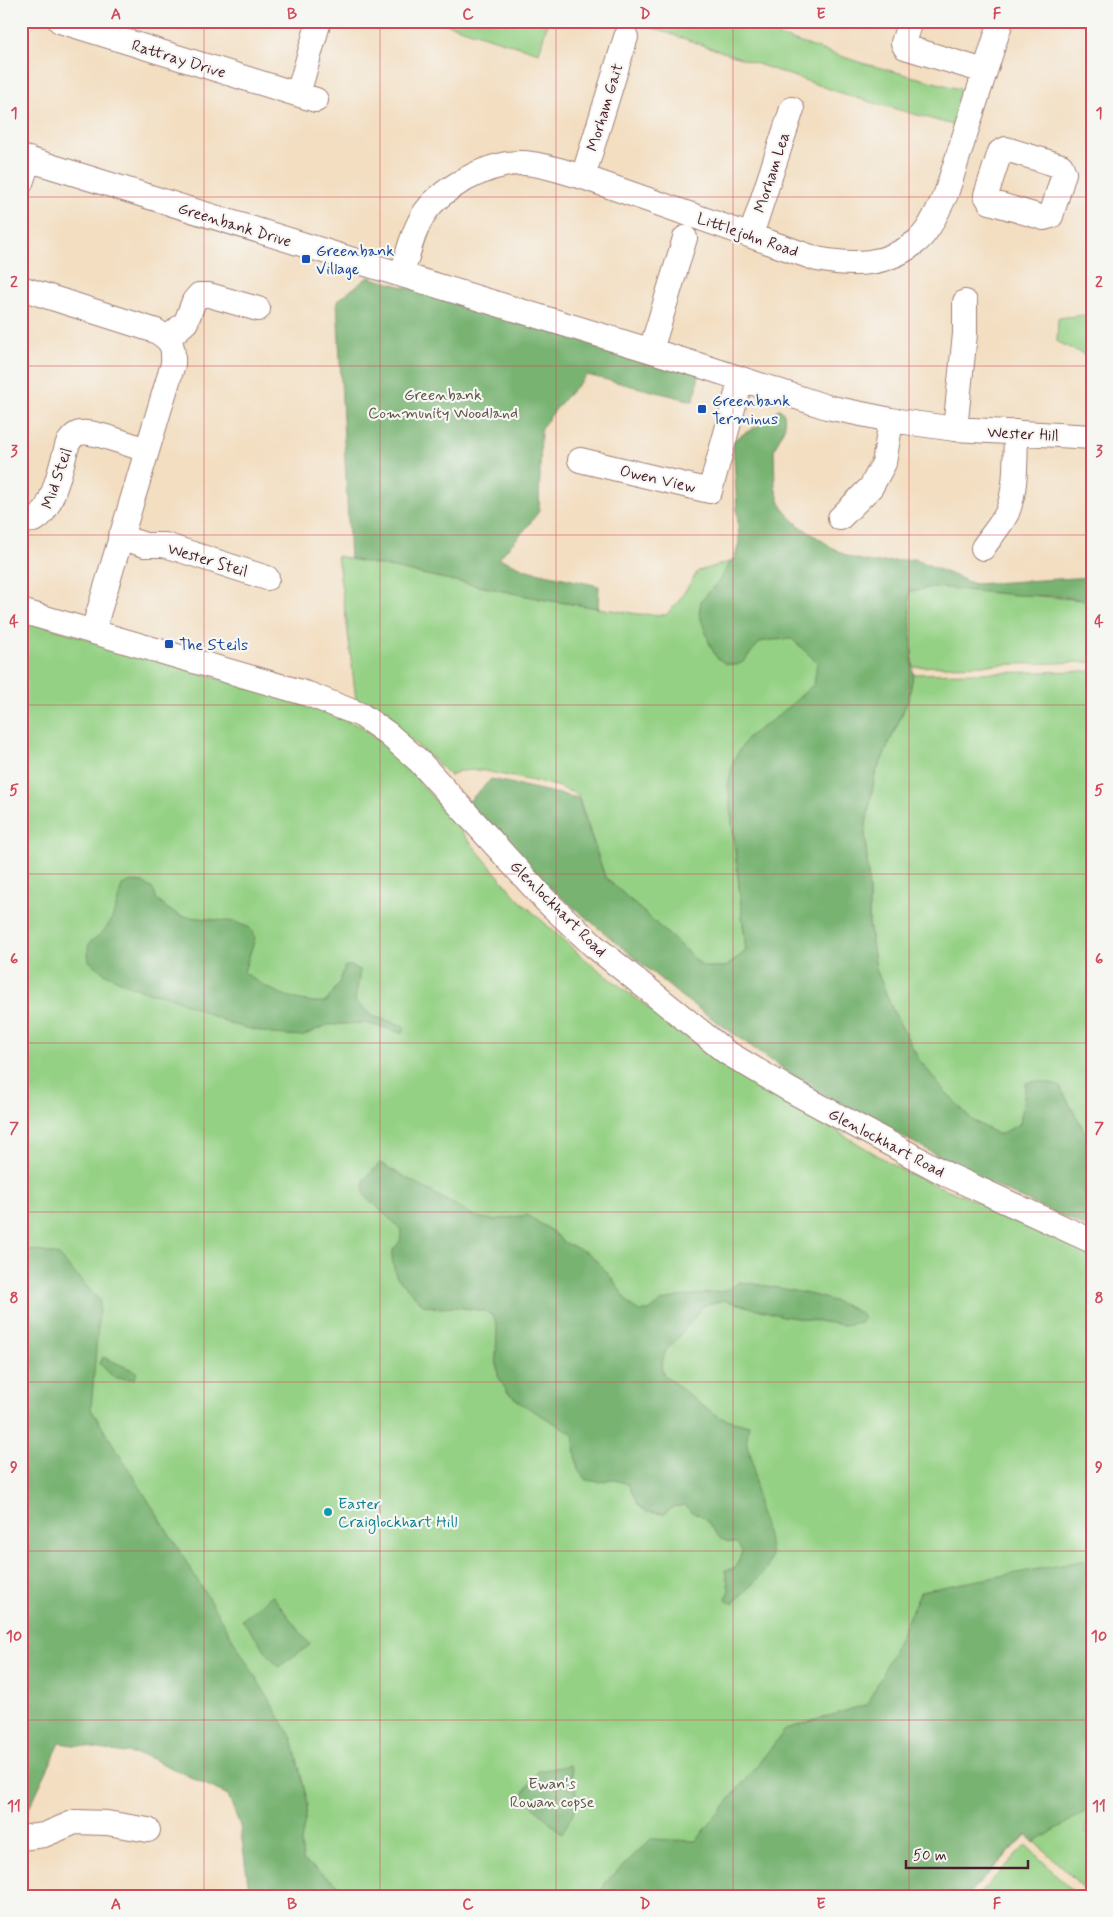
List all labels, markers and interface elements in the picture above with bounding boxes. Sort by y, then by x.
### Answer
text: A [111,4,121,25]
text: B [287,4,297,25]
text: C [462,4,474,25]
text: D [639,4,651,25]
text: E [816,4,826,25]
text: F [993,4,1002,25]
street label: Rattray Drive [129,35,228,84]
street label: Morham Gait [582,60,629,154]
text: 1 [10,103,18,124]
text: 1 [1095,103,1103,124]
street label: Morham Lea [750,129,795,216]
street label: Greenbank Drive [175,198,294,253]
street label: Littlejohn Road [694,208,801,263]
place label: Greenbank Village [316,241,394,280]
marker: Greenbank Village [300,253,312,265]
text: 2 [10,272,18,293]
text: 2 [1095,272,1103,293]
park label: Greenbank Community Woodland [368,385,518,424]
place label: Greenbank Terminus [712,391,790,430]
marker: Greenbank Terminus [696,403,708,415]
street label: Wester Hill [987,422,1059,447]
text: 3 [10,441,18,462]
text: 3 [1095,441,1103,462]
street label: Mid Steil [37,445,78,512]
street label: Owen View [618,461,698,498]
street label: Wester Steil [165,538,250,583]
text: 4 [9,611,19,632]
text: 4 [1094,611,1104,632]
place label: The Steils [179,635,248,656]
marker: The Steils [163,638,175,650]
text: 5 [9,780,19,801]
text: 5 [1094,780,1104,801]
street label: Glenlockhart Road [505,856,611,962]
text: 6 [10,949,18,970]
text: 6 [1095,949,1103,970]
street label: Glenlockhart Road [825,1104,948,1183]
text: 7 [9,1118,19,1139]
text: 7 [1094,1118,1104,1139]
text: 8 [9,1288,19,1309]
text: 8 [1094,1288,1104,1309]
text: 9 [10,1457,18,1478]
text: 9 [1095,1457,1103,1478]
place label: Easter Craiglockhart Hill [338,1494,458,1534]
marker: Easter Craiglockhart Hill [322,1506,334,1518]
text: 10 [6,1626,22,1647]
text: 10 [1091,1626,1107,1647]
park label: Ewan's Rowan copse [510,1774,594,1813]
text: 11 [7,1796,21,1817]
text: 11 [1092,1796,1106,1817]
scale bar [906,1837,1028,1869]
text: 50 m [913,1846,947,1866]
text: A [111,1894,121,1915]
text: B [287,1894,297,1915]
text: C [462,1894,474,1915]
text: D [639,1894,651,1915]
text: E [816,1894,826,1915]
text: F [993,1894,1002,1915]

